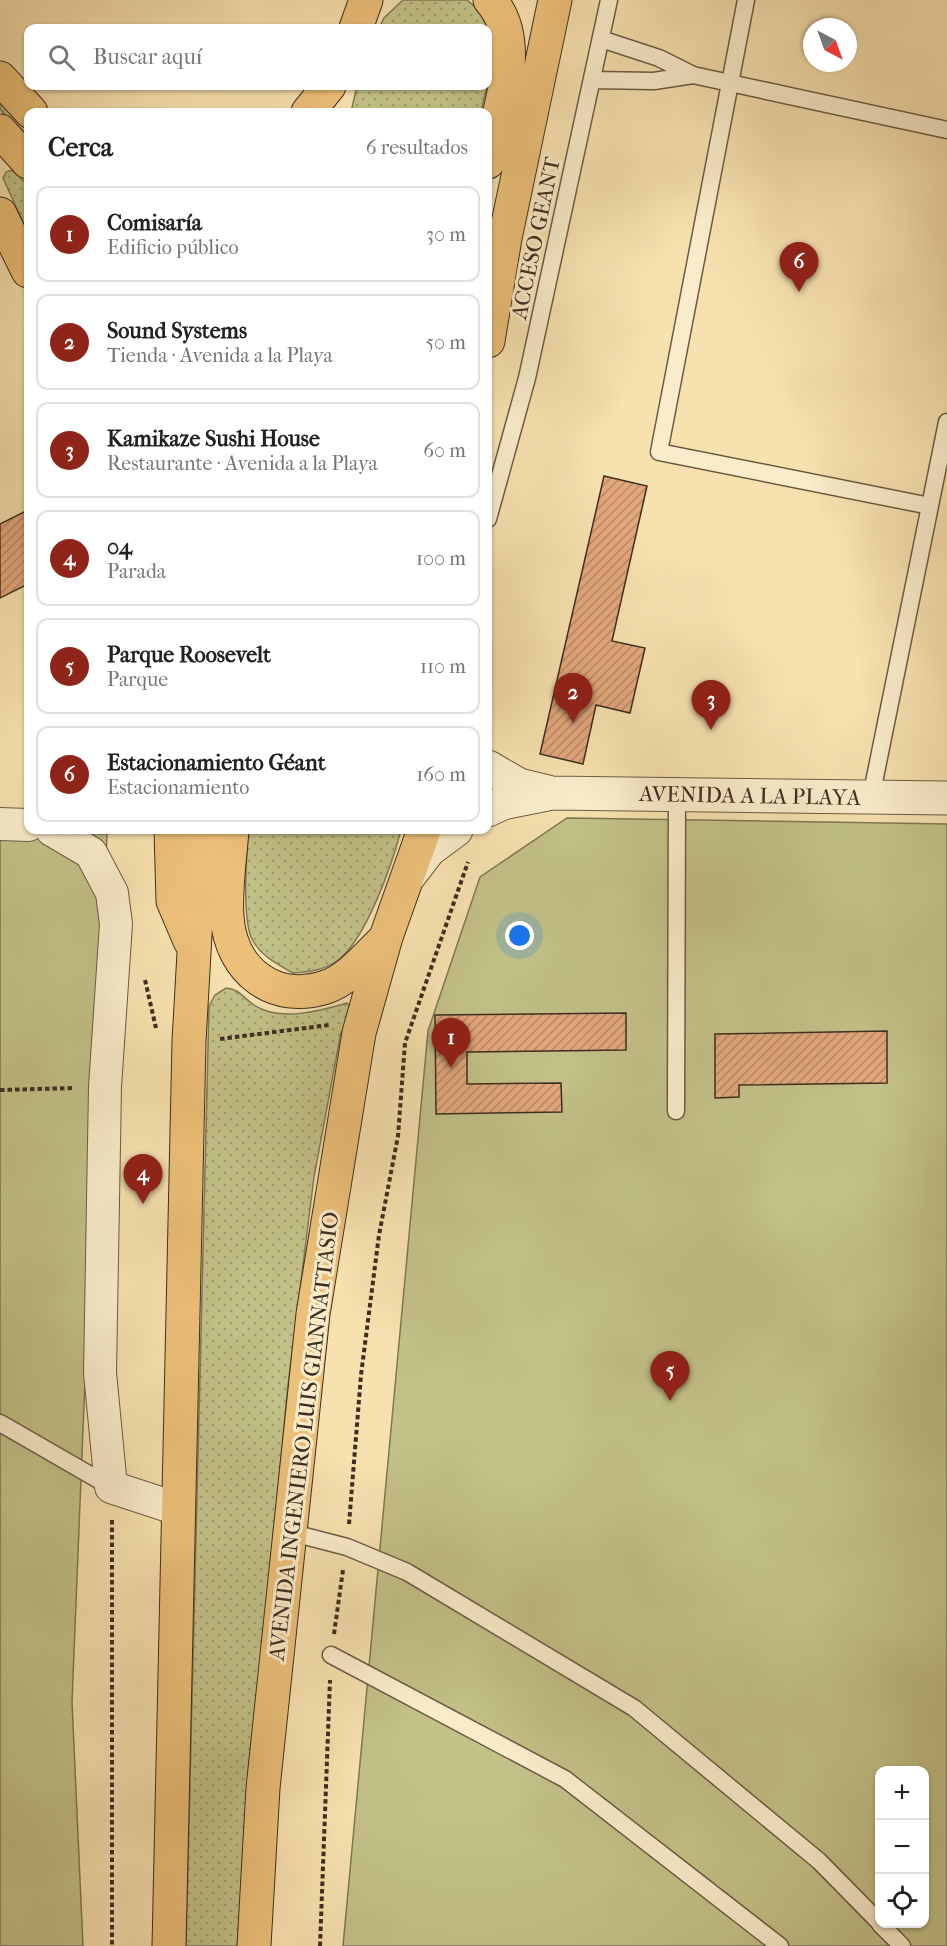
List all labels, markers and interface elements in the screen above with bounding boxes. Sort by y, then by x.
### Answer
north arrow [803,18,857,72]
search box [24,24,492,90]
icon: search [45,41,78,74]
text: Buscar aquí [93,44,202,70]
text: Cerca [48,132,113,163]
text: 6 resultados [366,136,468,159]
street label: ACCESO GEANT [506,154,566,323]
text: Comisaría [107,210,202,236]
text: 1 [66,223,73,246]
text: 30 m [426,223,466,246]
text: Edificio público [107,236,239,259]
pin: 6 [780,242,818,292]
text: Sound Systems [107,318,247,344]
text: 2 [64,331,75,354]
text: 50 m [425,331,466,354]
text: Tienda · Avenida a la Playa [107,344,333,367]
text: Kamikaze Sushi House [107,426,320,452]
text: 3 [65,439,74,462]
text: 60 m [423,439,466,462]
text: Restaurante · Avenida a la Playa [107,452,378,475]
text: 04 [107,534,132,560]
text: 4 [64,547,75,570]
text: 100 m [416,547,466,570]
text: Parada [107,560,166,583]
text: Parque Roosevelt [107,642,271,668]
text: 5 [65,655,74,678]
text: 110 m [420,655,466,678]
text: Parque [107,668,168,691]
pin: 2 [554,674,592,723]
pin: 3 [692,680,730,730]
text: Estacionamiento Géant [107,750,326,776]
text: 6 [64,763,75,786]
text: 160 m [416,763,466,786]
text: Estacionamiento [107,776,249,799]
street label: AVENIDA A LA PLAYA [638,781,862,811]
your location [505,921,534,950]
pin: 1 [432,1018,470,1068]
pin: 4 [124,1154,162,1204]
street label: AVENIDA INGENIERO LUIS GIANNATTASIO [263,1210,344,1663]
pin: 5 [650,1352,690,1401]
map controls [875,1766,929,1928]
button: + [875,1766,929,1820]
button: − [875,1820,929,1874]
button: locate [875,1874,929,1928]

